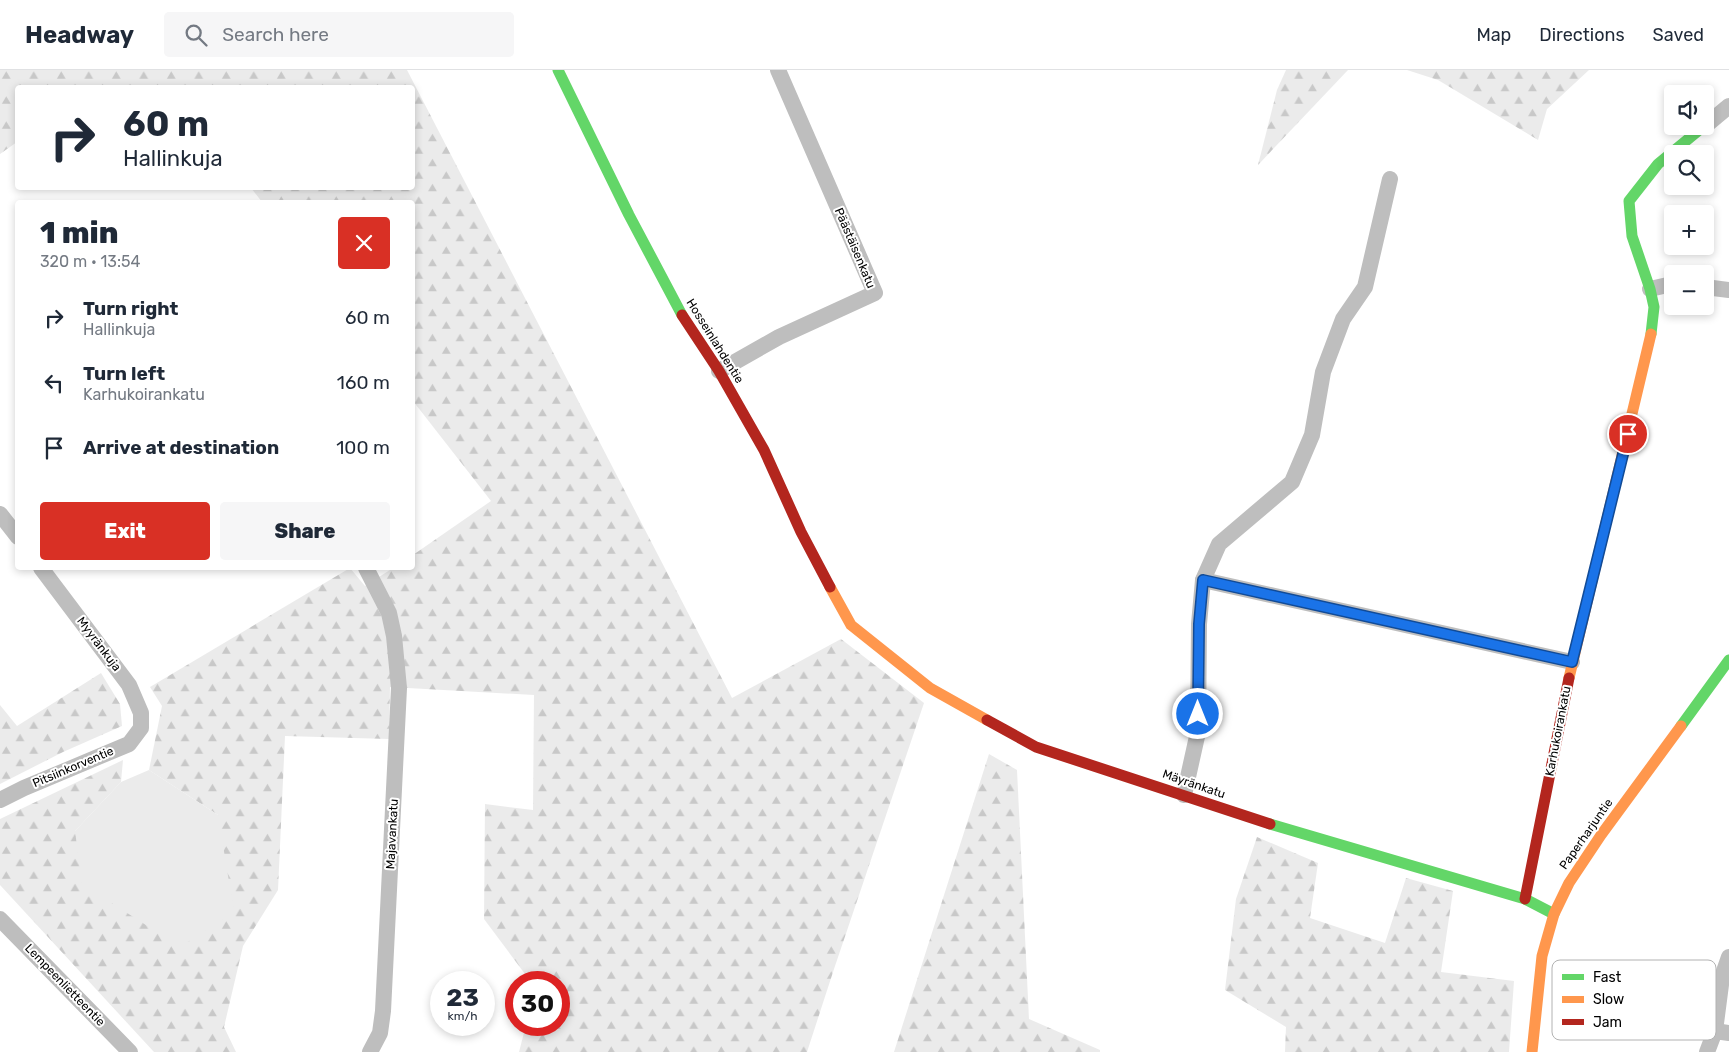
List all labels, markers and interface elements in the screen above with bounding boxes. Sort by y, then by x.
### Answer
search box [164,12,514,57]
text: Headway [25,21,134,49]
icon: search [182,21,210,49]
text: Search here [222,23,329,46]
text: Map [1476,24,1511,46]
text: Directions [1539,24,1625,46]
text: Saved [1653,24,1704,46]
map controls [1664,85,1714,315]
button: sound [1664,85,1714,135]
text: 60 m [123,103,209,145]
icon: right [40,105,105,170]
text: Hallinkuja [123,145,223,172]
button: search [1664,145,1714,195]
button: + [1664,205,1714,255]
street label: Päästäisenkatu [832,206,878,290]
text: 1 min [40,215,118,251]
button: close [338,217,390,269]
text: 320 m · 13:54 [40,252,140,271]
button: − [1664,265,1714,315]
street label: Hosseinlahdentie [683,296,747,386]
text: Turn right [83,297,178,320]
icon: right [40,304,68,332]
text: 60 m [345,306,390,329]
text: Hallinkuja [83,320,155,339]
text: Turn left [83,362,165,385]
icon: left [40,369,68,397]
text: 160 m [337,371,390,394]
text: Karhukoirankatu [83,385,205,404]
pin [1607,413,1649,455]
icon: arrive [1614,420,1642,448]
icon: arrive [40,434,68,462]
text: Arrive at destination [83,436,279,459]
text: 100 m [336,436,390,459]
button: Exit [40,502,210,560]
button: Share [220,502,390,560]
street label: Myyränkuja [74,614,124,674]
street label: Karhukoirankatu [1542,685,1574,777]
position arrow [1171,687,1223,739]
street label: Pitsiinkorventie [30,744,116,790]
street label: Mäyränkatu [1161,767,1227,801]
street label: Paperharjuntie [1556,796,1616,872]
street label: Majavankatu [383,798,401,870]
street label: Lempeenlietteentie [22,941,108,1029]
legend [1552,960,1716,1040]
text: Fast [1593,969,1622,986]
speed limit sign: 30 [505,971,570,1036]
text: 23 [446,983,479,1012]
text: Slow [1593,991,1624,1008]
text: km/h [448,1009,477,1023]
text: Jam [1593,1014,1622,1031]

